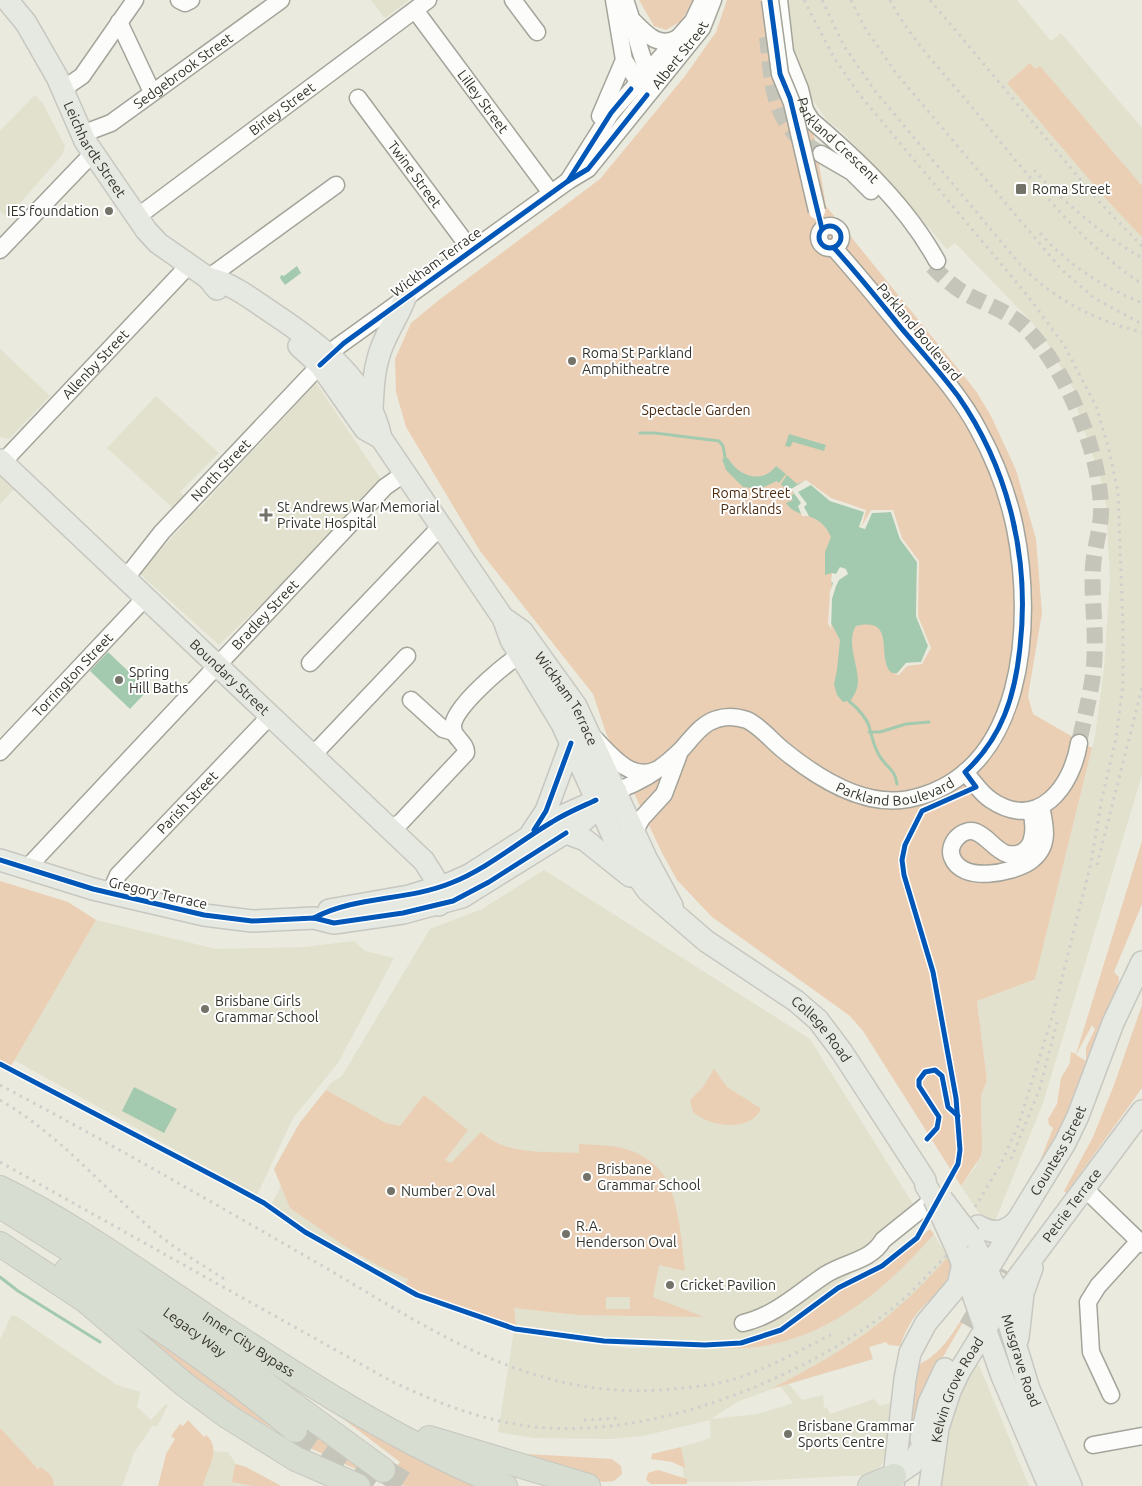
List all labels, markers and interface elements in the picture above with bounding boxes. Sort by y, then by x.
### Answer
street label: Albert Street [648,19,712,92]
street label: Sedgebrook Street [130,29,236,112]
street label: Lilley Street [454,67,512,137]
street label: Birley Street [246,79,319,139]
street label: Parkland Crescent [794,96,883,187]
street label: Leichhardt Street [61,99,130,201]
street label: Twine Street [385,138,445,211]
place label: Roma Street [1032,181,1111,197]
marker: Roma Street [1014,182,1028,196]
place label: IES foundation [7,203,99,219]
marker: IES foundation [103,205,115,217]
street label: Wickham Terrace [388,224,484,300]
street label: Parkland Boulevard [874,280,964,384]
street label: Allenby Street [59,326,132,402]
place label: Roma St Parkland Amphitheatre [582,345,692,377]
marker: Roma St Parkland Amphitheatre [566,355,578,367]
park label: Spectacle Garden [641,402,751,418]
street label: North Street [187,435,254,504]
park label: Roma Street Parklands [712,485,791,517]
place label: St Andrews War Memorial Private Hospital [277,499,440,531]
marker: St Andrews War Memorial Private Hospital [259,508,273,522]
street label: Bradley Street [228,576,302,653]
street label: Torrington Street [29,629,116,720]
street label: Boundary Street [187,636,273,719]
street label: Wickham Terrace [532,649,601,748]
place label: Spring Hill Baths [129,664,188,696]
marker: Spring Hill Baths [113,674,125,686]
street label: Parish Street [154,767,221,837]
street label: Parkland Boulevard [833,774,957,809]
street label: Gregory Terrace [107,874,209,912]
place label: Brisbane Girls Grammar School [215,993,319,1025]
street label: College Road [788,993,854,1065]
marker: Brisbane Girls Grammar School [199,1003,211,1015]
street label: Countess Street [1027,1103,1089,1198]
place label: Brisbane Grammar School [597,1161,701,1193]
street label: Petrie Terrace [1039,1165,1104,1245]
marker: Brisbane Grammar School [581,1171,593,1183]
place label: Number 2 Oval [401,1183,495,1199]
marker: Number 2 Oval [385,1185,397,1197]
place label: R.A. Henderson Oval [576,1218,677,1250]
marker: R.A. Henderson Oval [560,1228,572,1240]
place label: Cricket Pavilion [680,1277,776,1293]
marker: Cricket Pavilion [664,1279,676,1291]
street label: Legacy Way [160,1304,229,1360]
street label: Inner City Bypass [200,1308,298,1380]
street label: Musgrave Road [998,1312,1044,1410]
street label: Kelvin Grove Road [928,1334,987,1444]
place label: Brisbane Grammar Sports Centre [798,1418,915,1450]
marker: Brisbane Grammar Sports Centre [782,1428,794,1440]

